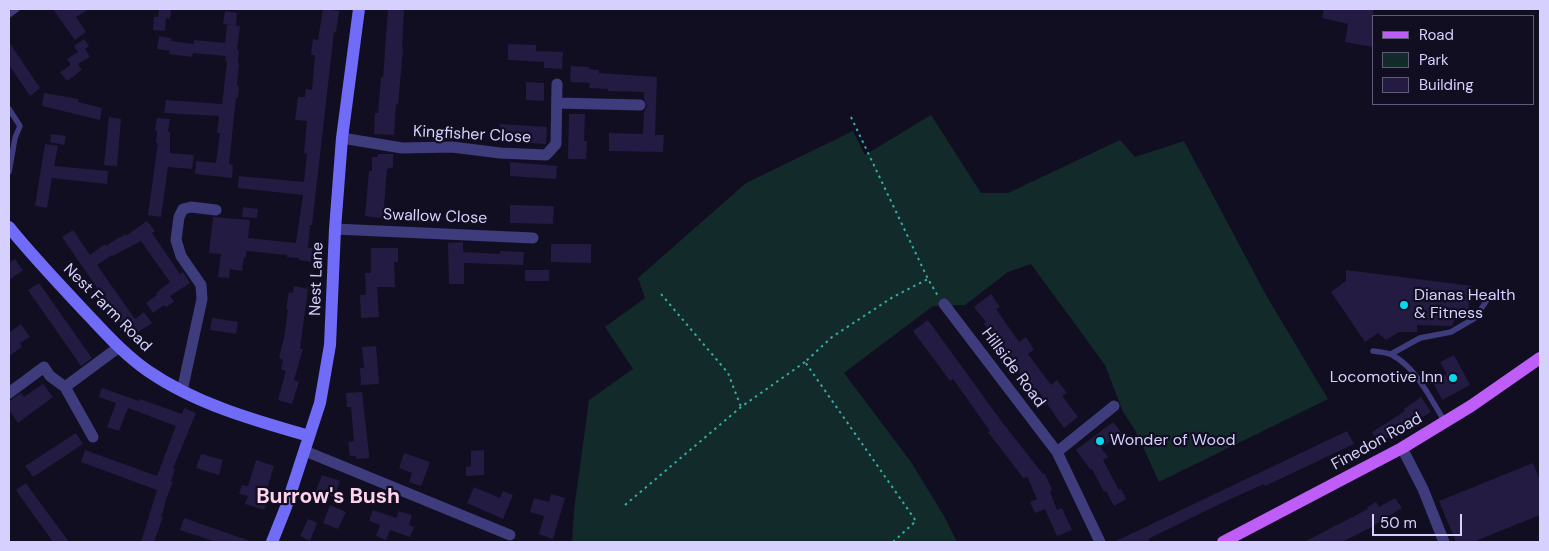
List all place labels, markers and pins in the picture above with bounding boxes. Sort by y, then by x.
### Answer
place label: Dianas Health & Fitness [1414,286,1515,324]
marker: Dianas Health & Fitness [1398,299,1410,311]
place label: Locomotive Inn [1330,368,1443,388]
marker: Locomotive Inn [1447,372,1459,384]
place label: Wonder of Wood [1110,431,1236,451]
marker: Wonder of Wood [1094,435,1106,447]

